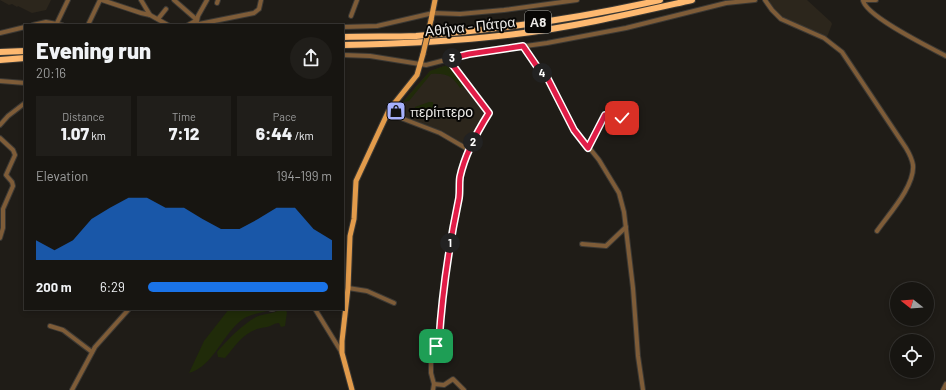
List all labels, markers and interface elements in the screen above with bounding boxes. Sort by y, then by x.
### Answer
road number: Α8 [525,11,551,33]
street label: Αθήνα - Πάτρα [424,13,516,39]
text: Evening run [36,37,151,63]
button: share [290,37,332,79]
pin: 3 [442,48,462,68]
text: 3 [449,51,455,64]
pin: 4 [532,63,552,83]
text: 20:16 [36,65,66,81]
text: 4 [539,66,545,79]
shop icon: περίπτερο [385,100,407,122]
pin [605,101,639,135]
place label: περίπτερο [410,103,473,120]
icon: check [611,107,633,129]
text: Distance [62,110,104,123]
text: Time [172,110,196,123]
text: Pace [273,110,296,123]
text: 1.07 [61,123,89,143]
text: 7:12 [169,123,199,143]
text: 6:44 [256,123,292,143]
text: km [89,129,106,142]
text: /km [292,129,314,142]
pin: 2 [463,132,483,152]
text: 2 [470,135,476,148]
text: Elevation [36,168,88,184]
text: 194–199 m [276,168,332,184]
pin: 1 [440,233,460,253]
text: 1 [448,236,452,249]
text: 200 m [36,279,72,295]
text: 6:29 [100,279,125,295]
north arrow [890,282,934,326]
map controls [890,282,934,378]
pin [419,329,453,363]
button: locate [890,334,934,378]
icon: arrive [425,335,447,357]

